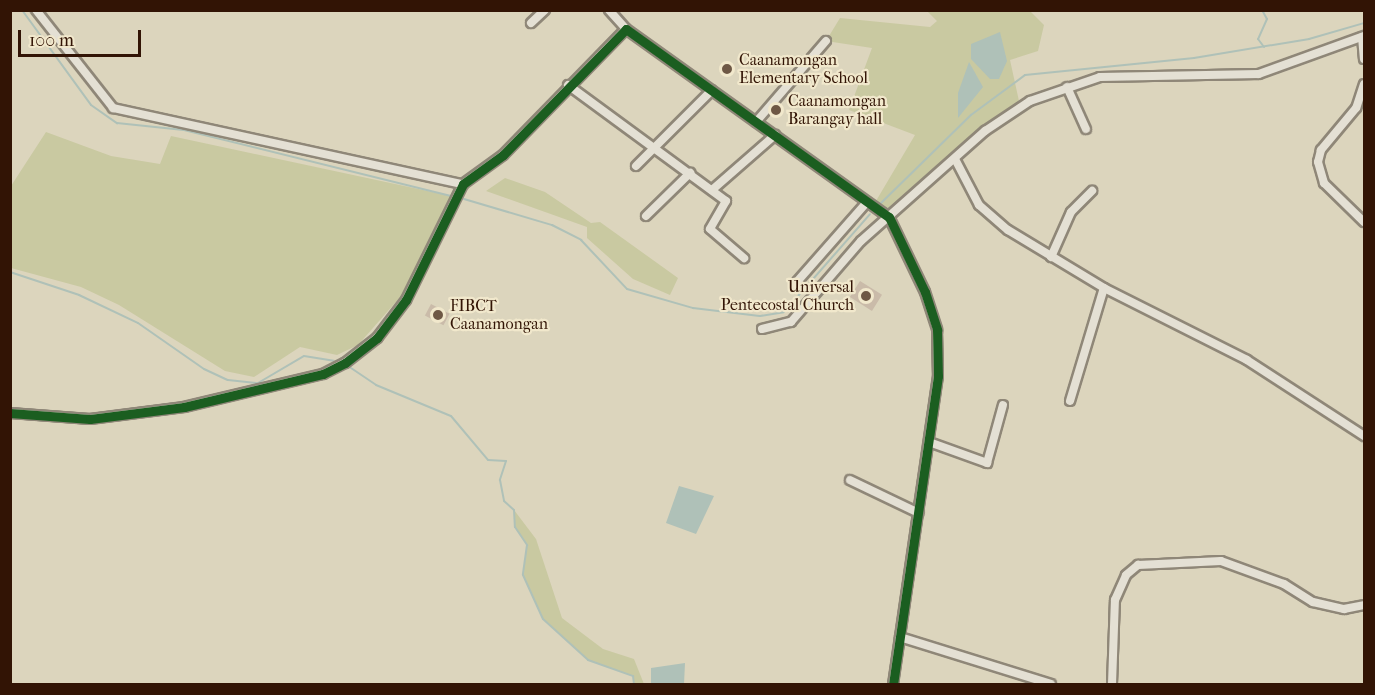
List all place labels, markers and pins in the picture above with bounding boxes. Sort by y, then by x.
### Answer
place label: Caanamongan Elementary School [739,50,868,88]
marker: Caanamongan Elementary School [720,62,734,76]
place label: Caanamongan Barangay hall [788,91,886,129]
marker: Caanamongan Barangay hall [769,103,783,117]
place label: Universal Pentecostal Church [721,277,854,315]
marker: Universal Pentecostal Church [859,289,873,303]
place label: FIBCT Caanamongan [450,296,548,334]
marker: FIBCT Caanamongan [431,308,445,322]

